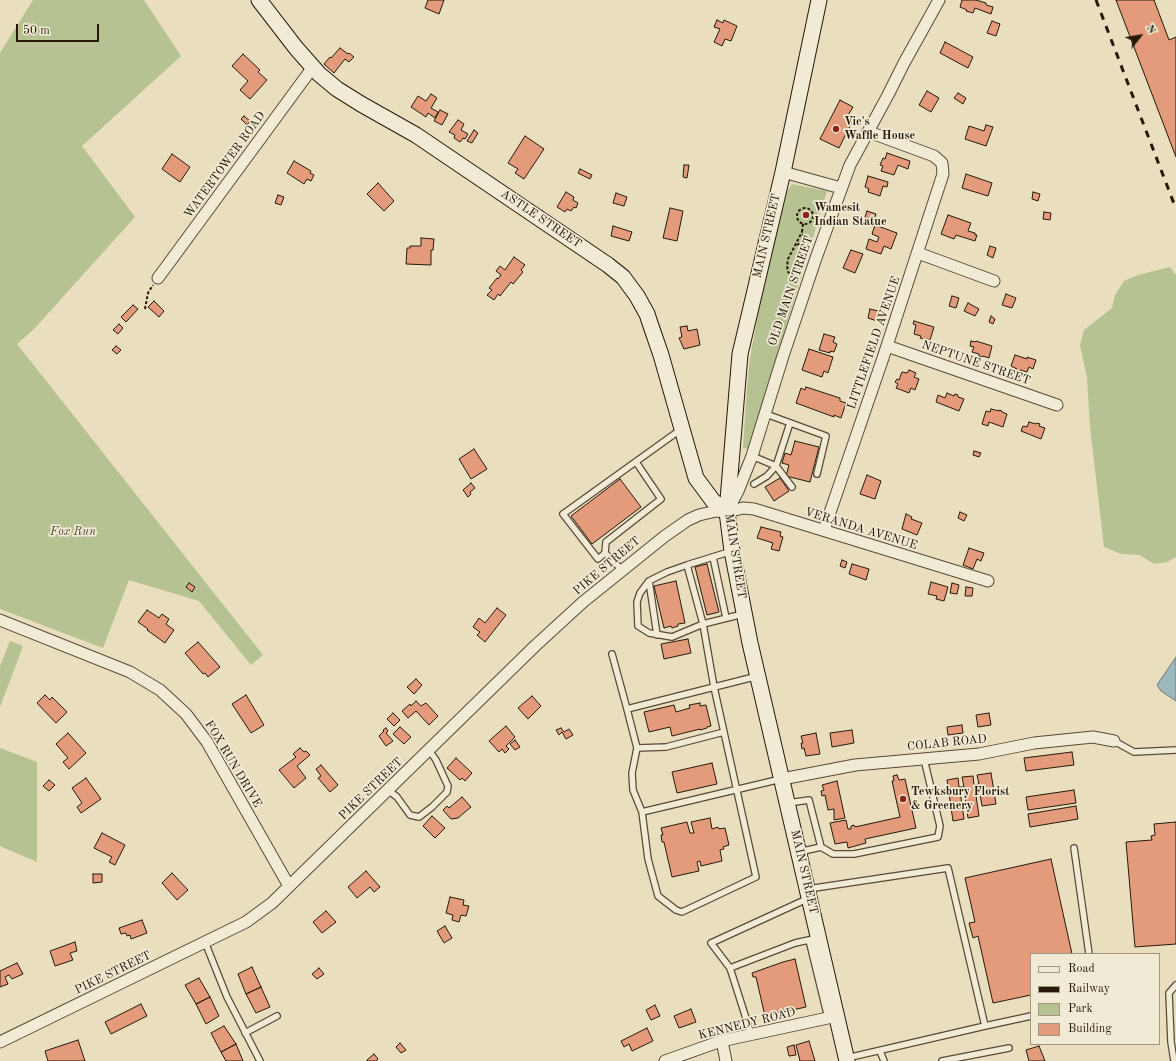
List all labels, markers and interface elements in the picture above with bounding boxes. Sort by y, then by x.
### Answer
scale bar [18,16,101,42]
north arrow [1120,16,1160,56]
text: N [1144,23,1158,36]
text: 50 m [23,25,50,37]
street label: WATERTOWER ROAD [181,109,269,221]
place label: Vic's Waffle House [844,115,915,143]
marker: Vic's Waffle House [831,124,841,134]
street label: ASTLE STREET [498,187,584,251]
street label: MAIN STREET [750,192,784,280]
place label: Wamesit Indian Statue [814,201,887,229]
marker: Wamesit Indian Statue [801,210,811,220]
street label: OLD MAIN STREET [765,234,817,348]
street label: LITTLEFIELD AVENUE [844,275,904,411]
street label: NEPTUNE STREET [920,338,1032,388]
street label: VERANDA AVENUE [803,505,919,553]
street label: MAIN STREET [721,512,749,600]
park label: Fox Run [50,525,96,539]
street label: PIKE STREET [570,534,644,598]
street label: FOX RUN DRIVE [201,718,265,810]
street label: COLAB ROAD [906,732,988,754]
street label: PIKE STREET [336,755,406,823]
place label: Tewksbury Florist & Greenery [911,785,1010,813]
marker: Tewksbury Florist & Greenery [898,794,908,804]
street label: MAIN STREET [787,828,821,916]
street label: PIKE STREET [72,948,154,998]
legend [1030,953,1160,1045]
text: Road [1068,963,1095,975]
text: Railway [1068,983,1110,995]
text: Park [1068,1003,1093,1015]
street label: KENNEDY ROAD [697,1005,797,1043]
text: Building [1068,1023,1112,1035]

